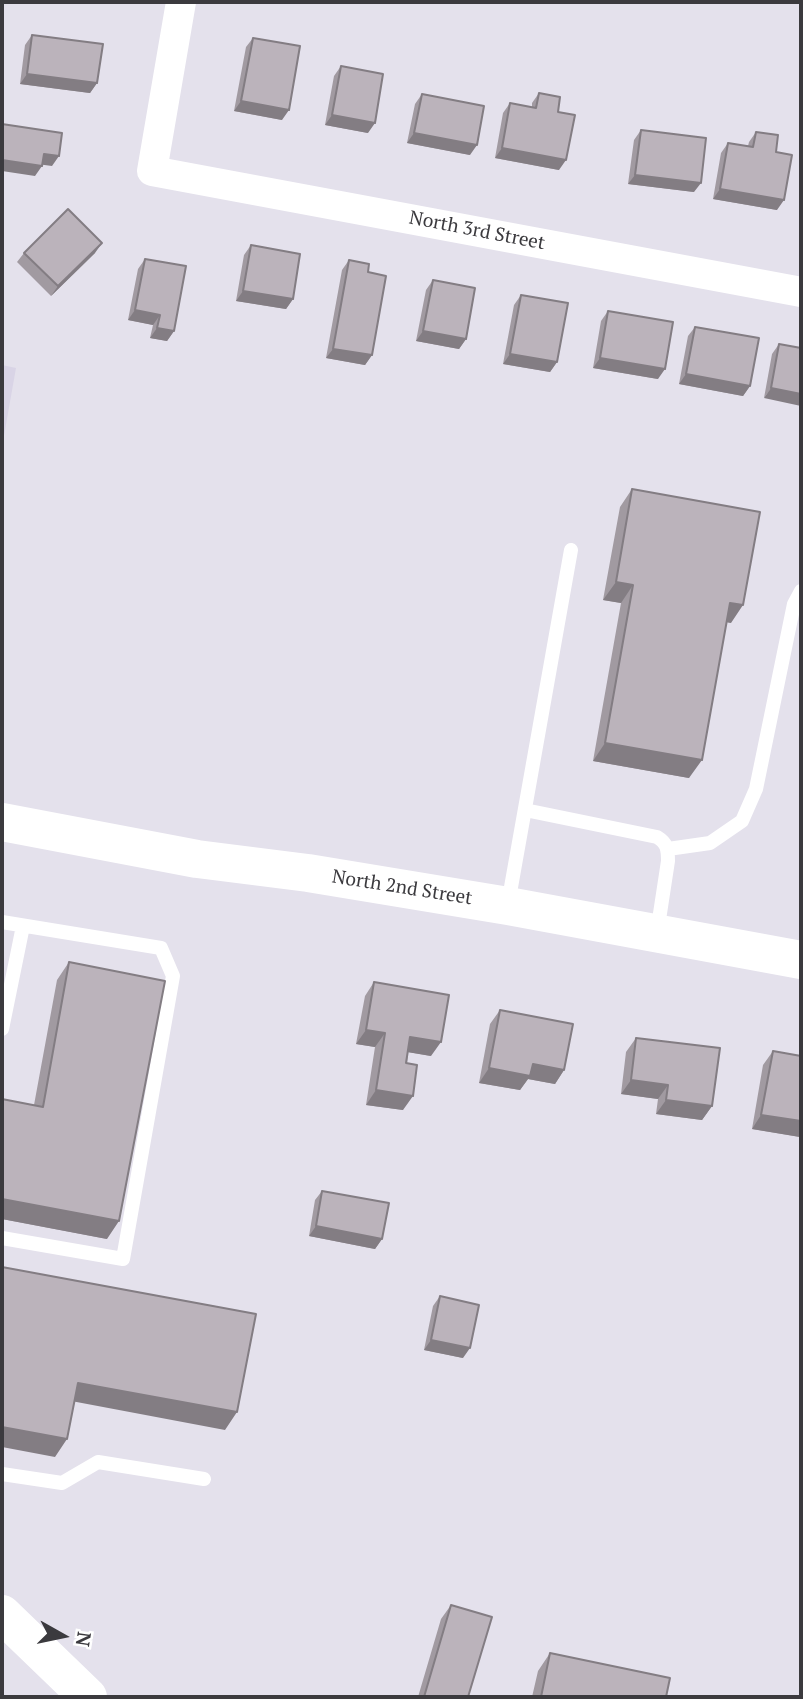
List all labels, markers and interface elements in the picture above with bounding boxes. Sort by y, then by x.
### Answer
street label: North 3rd Street [407,207,547,255]
street label: North 2nd Street [330,866,474,910]
north arrow [28,1601,98,1671]
text: N [71,1630,98,1648]

